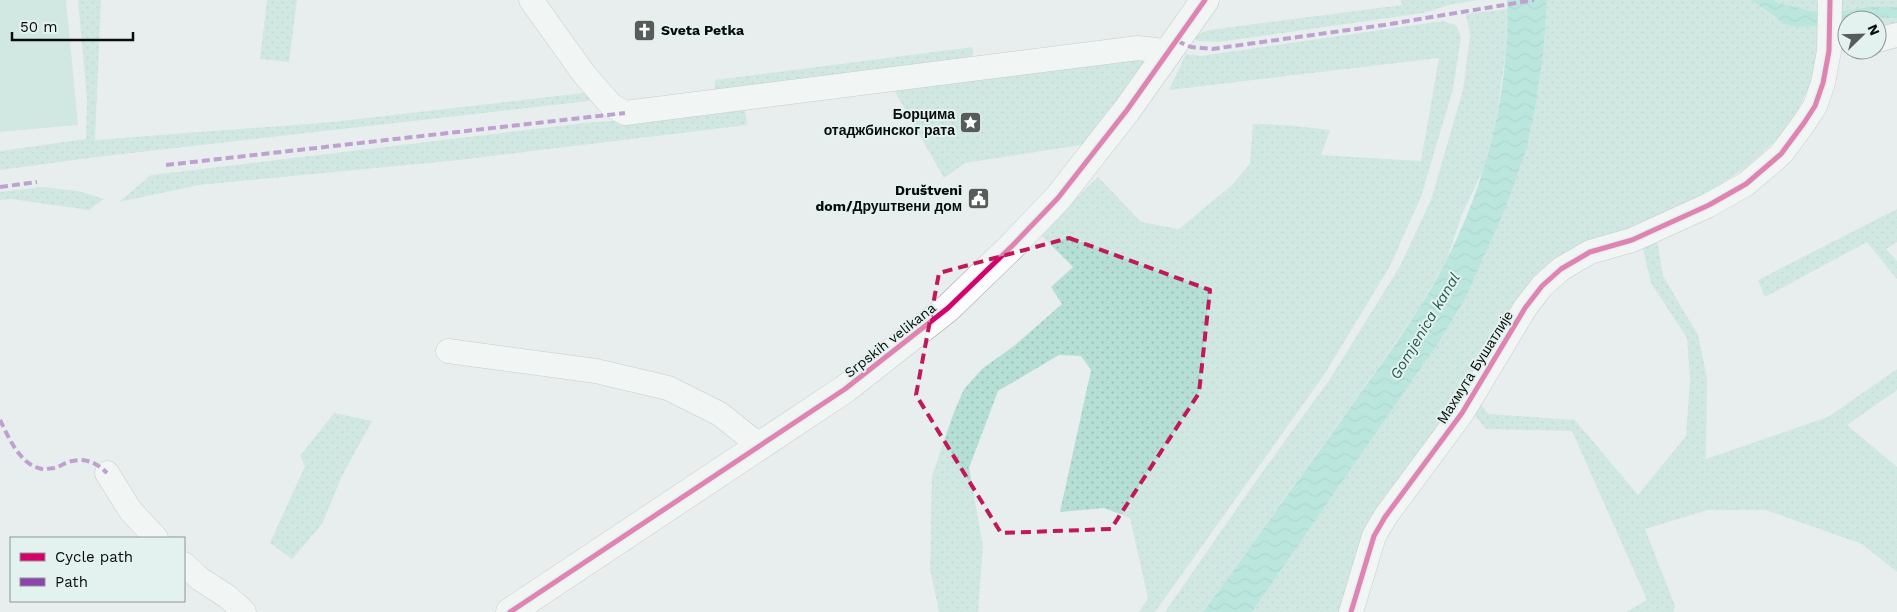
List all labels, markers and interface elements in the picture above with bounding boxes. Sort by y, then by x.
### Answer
scale bar [12,10,134,42]
north arrow [1837,10,1887,60]
text: 50 m [20,18,57,36]
church icon: Sveta Petka [633,18,657,42]
place label: Sveta Petka [661,22,745,38]
text: N [1865,22,1883,38]
place label: Борцима отаджбинског рата [824,106,955,138]
place icon: Борцима отаджбинског рата [959,110,983,134]
place label: Društveni dom/Друштвени дом [816,182,962,214]
public building icon: Društveni dom/Друштвени дом [966,186,990,210]
water label: Gomjenica kanal [1386,269,1464,382]
street label: Srpskih velikana [841,299,939,381]
street label: Махмута Бушатлије [1434,308,1516,426]
legend [10,537,185,602]
text: Cycle path [55,548,133,566]
text: Path [55,573,88,591]

